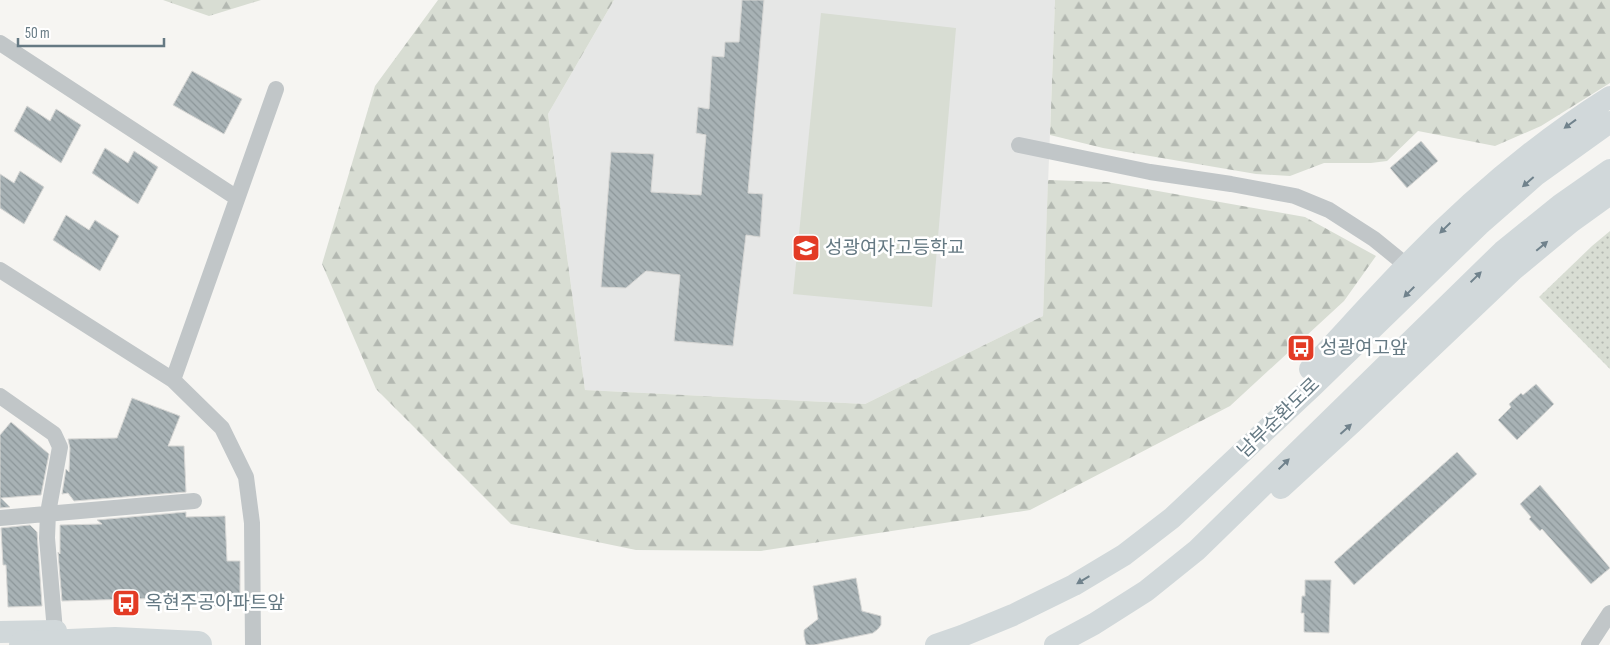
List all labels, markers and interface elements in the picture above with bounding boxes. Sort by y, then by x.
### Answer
scale bar [18,15,164,47]
text: 50 m [25,24,50,43]
one-way arrow [1563,119,1577,129]
one-way arrow [1523,176,1535,188]
one-way arrow [1439,222,1451,234]
school or university icon: 성광여자고등학교 [791,233,821,263]
place label: 성광여자고등학교 [825,237,965,260]
one-way arrow [1535,241,1548,252]
one-way arrow [1470,272,1482,284]
one-way arrow [1403,286,1415,298]
bus stop icon: 성광여고앞 [1286,333,1316,363]
place label: 성광여고앞 [1320,337,1408,360]
street label: 남부순환도로 [1233,373,1325,463]
one-way arrow [1340,423,1352,435]
one-way arrow [1278,458,1290,470]
one-way arrow [1076,575,1089,584]
bus stop icon: 옥현주공아파트앞 [111,588,141,618]
place label: 옥현주공아파트앞 [145,592,285,615]

